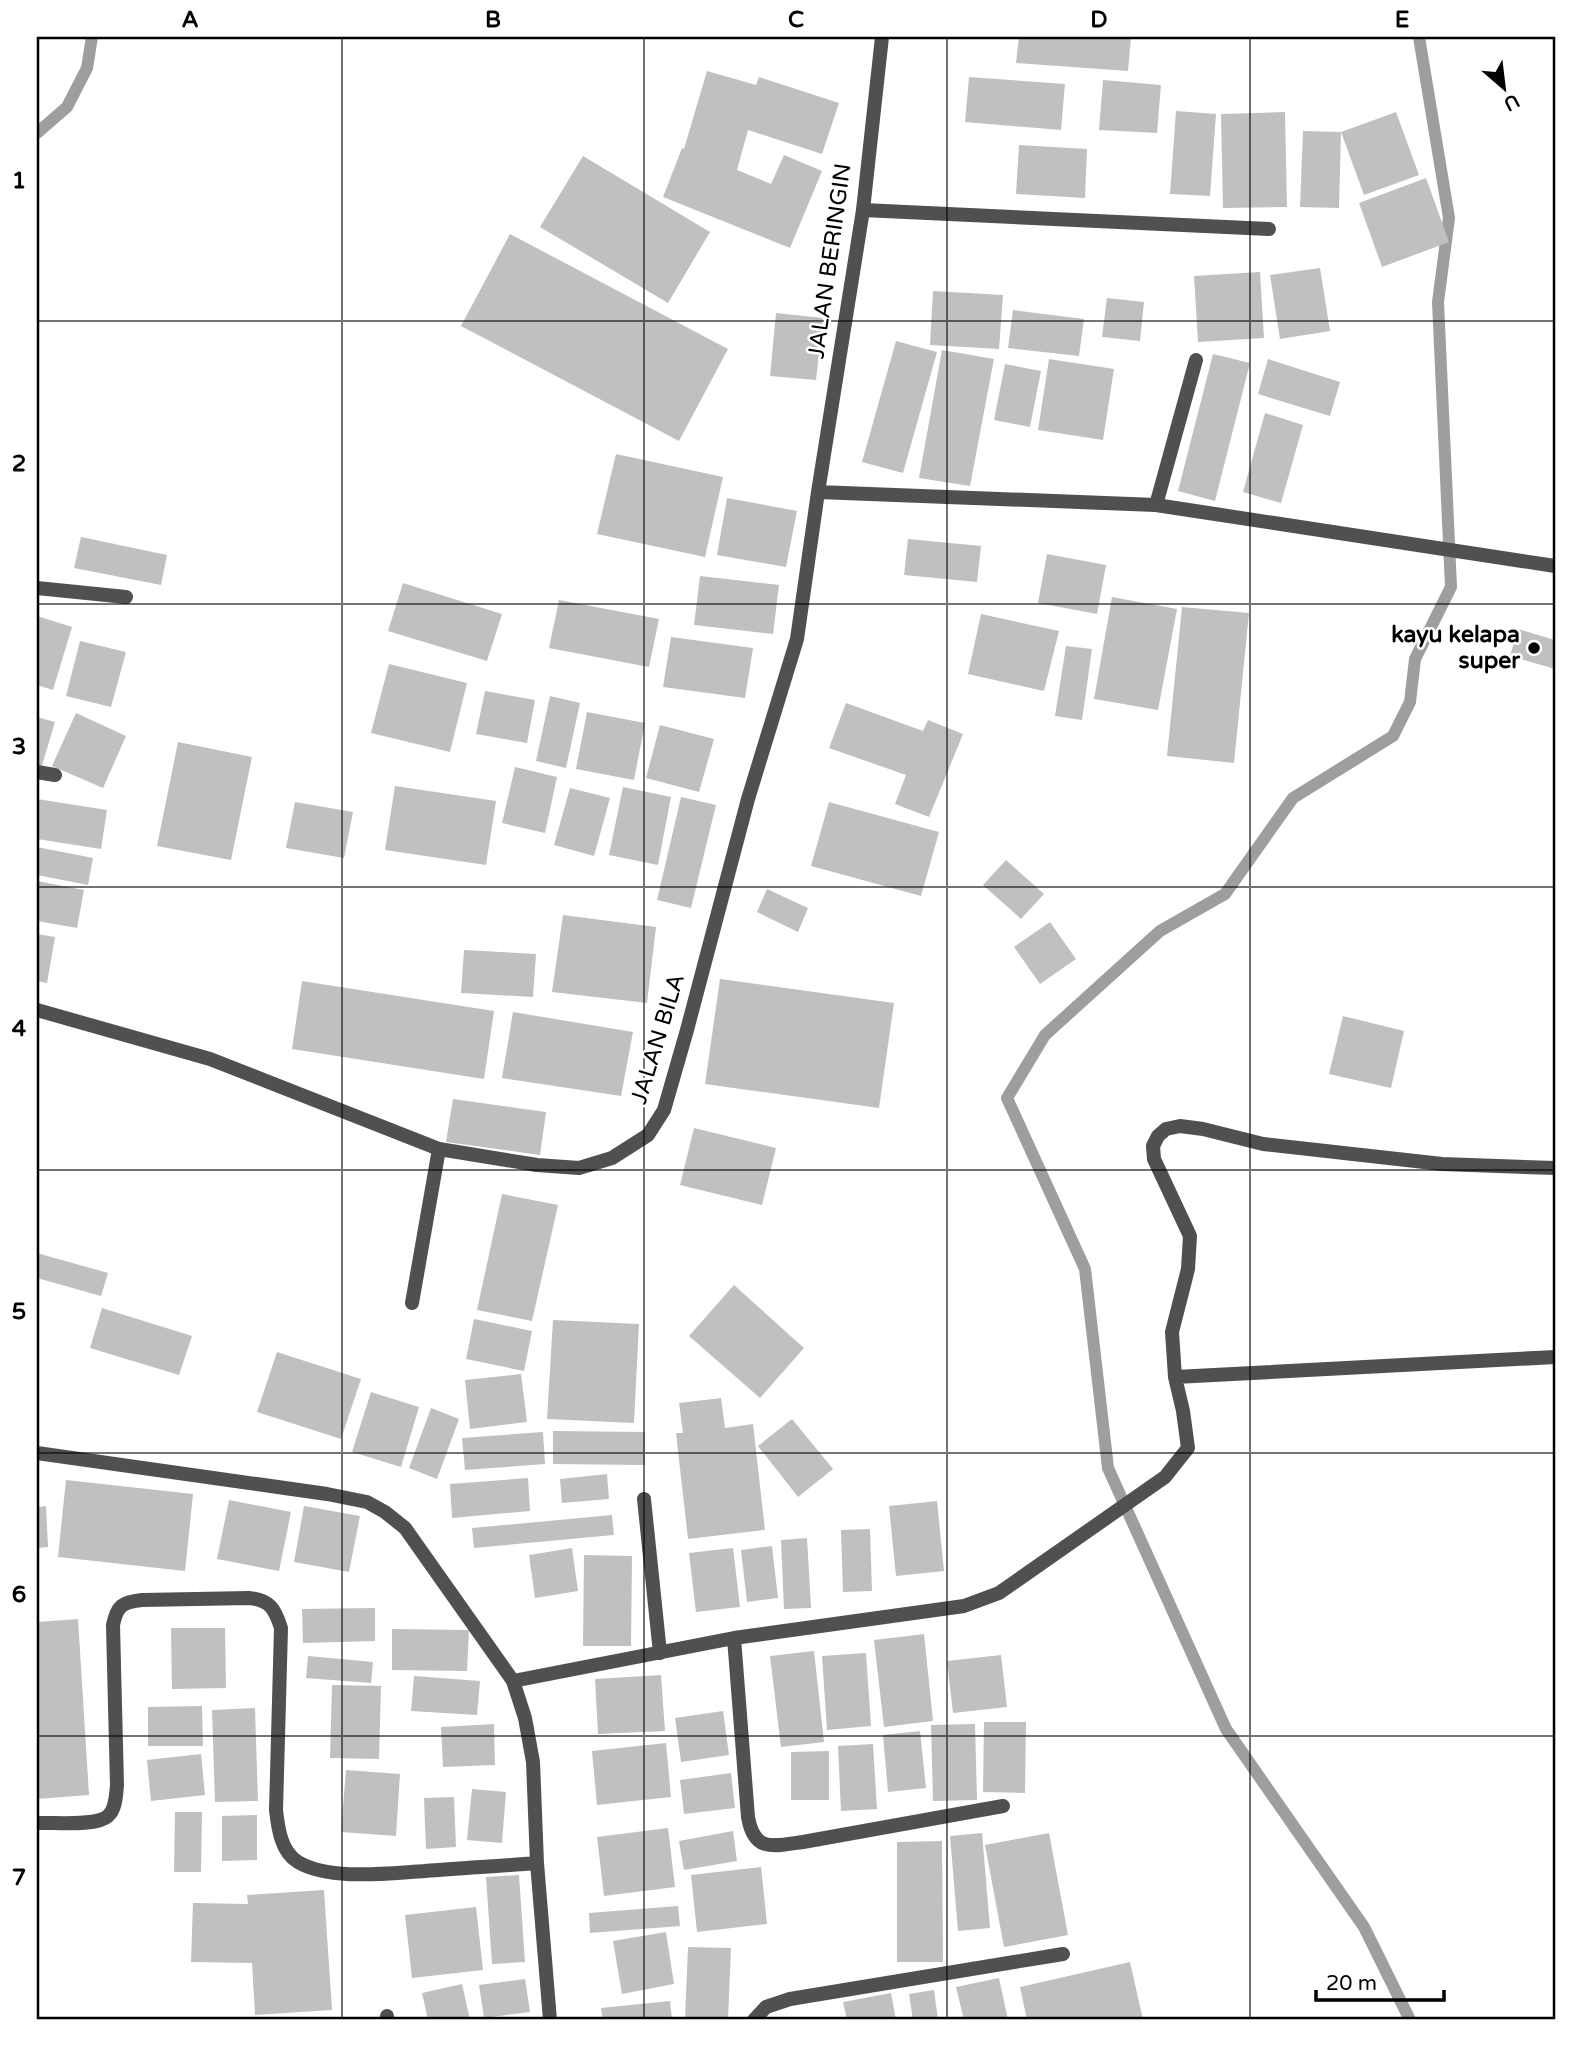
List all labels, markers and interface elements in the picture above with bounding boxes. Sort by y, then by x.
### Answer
text: A [181,6,199,34]
text: B [485,6,501,34]
text: C [788,6,804,34]
text: D [1090,6,1108,34]
text: E [1395,6,1409,34]
north arrow [1470,52,1540,122]
text: U [1500,89,1523,115]
street label: JALAN BERINGIN [802,162,858,360]
text: 1 [12,167,26,195]
text: 2 [12,450,26,478]
place label: kayu kelapa super [1391,621,1521,675]
marker: kayu kelapa super [1526,640,1542,656]
text: 3 [12,733,26,761]
street label: JALAN BILA [625,970,691,1108]
text: 4 [12,1015,27,1043]
text: 5 [12,1298,26,1326]
text: 6 [12,1581,26,1609]
text: 7 [12,1864,26,1892]
scale bar [1316,1959,1443,2003]
text: 20 m [1326,1971,1377,1996]

